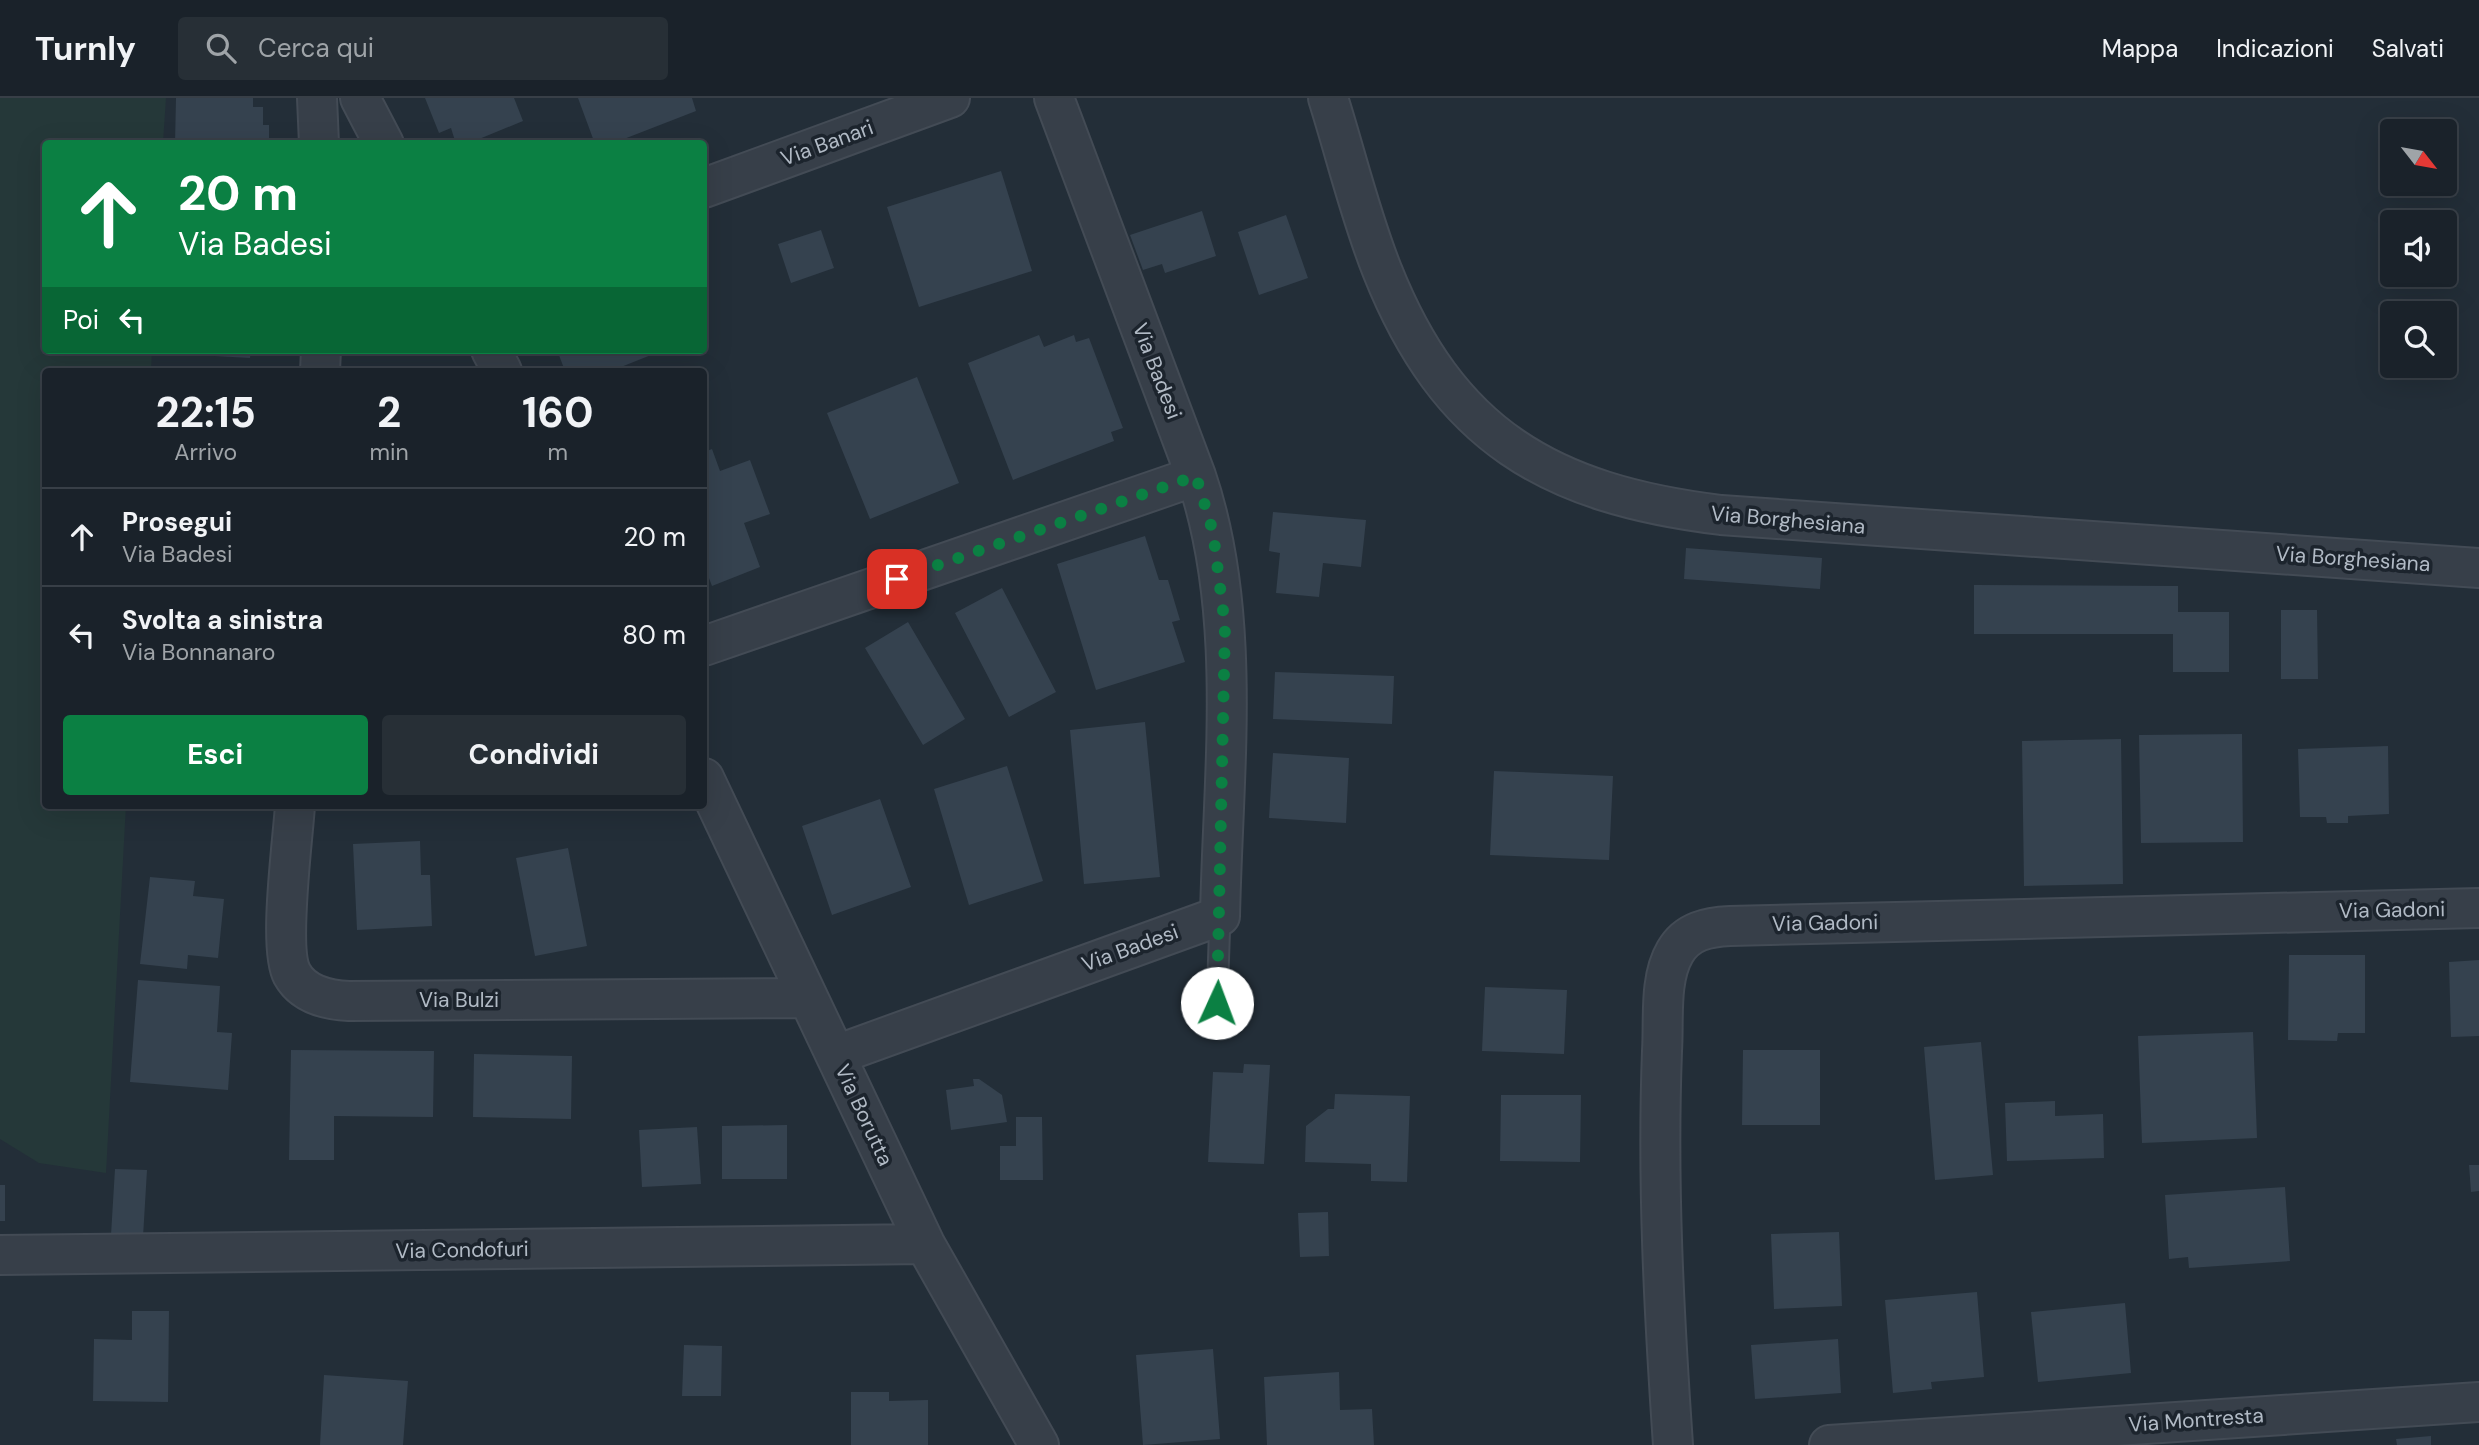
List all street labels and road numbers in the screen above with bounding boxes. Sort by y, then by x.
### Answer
street label: Via Banari [777,113,877,173]
street label: Via Badesi [1126,319,1188,423]
street label: Via Borghesiana [1710,499,1866,541]
street label: Via Borghesiana [2275,540,2431,578]
street label: Via Gadoni [2339,895,2445,925]
street label: Via Gadoni [1772,908,1878,938]
street label: Via Badesi [1078,918,1182,978]
street label: Via Bulzi [419,986,499,1014]
street label: Via Borutta [828,1060,900,1170]
street label: Via Condofuri [395,1235,529,1265]
street label: Via Montresta [2127,1401,2265,1439]

